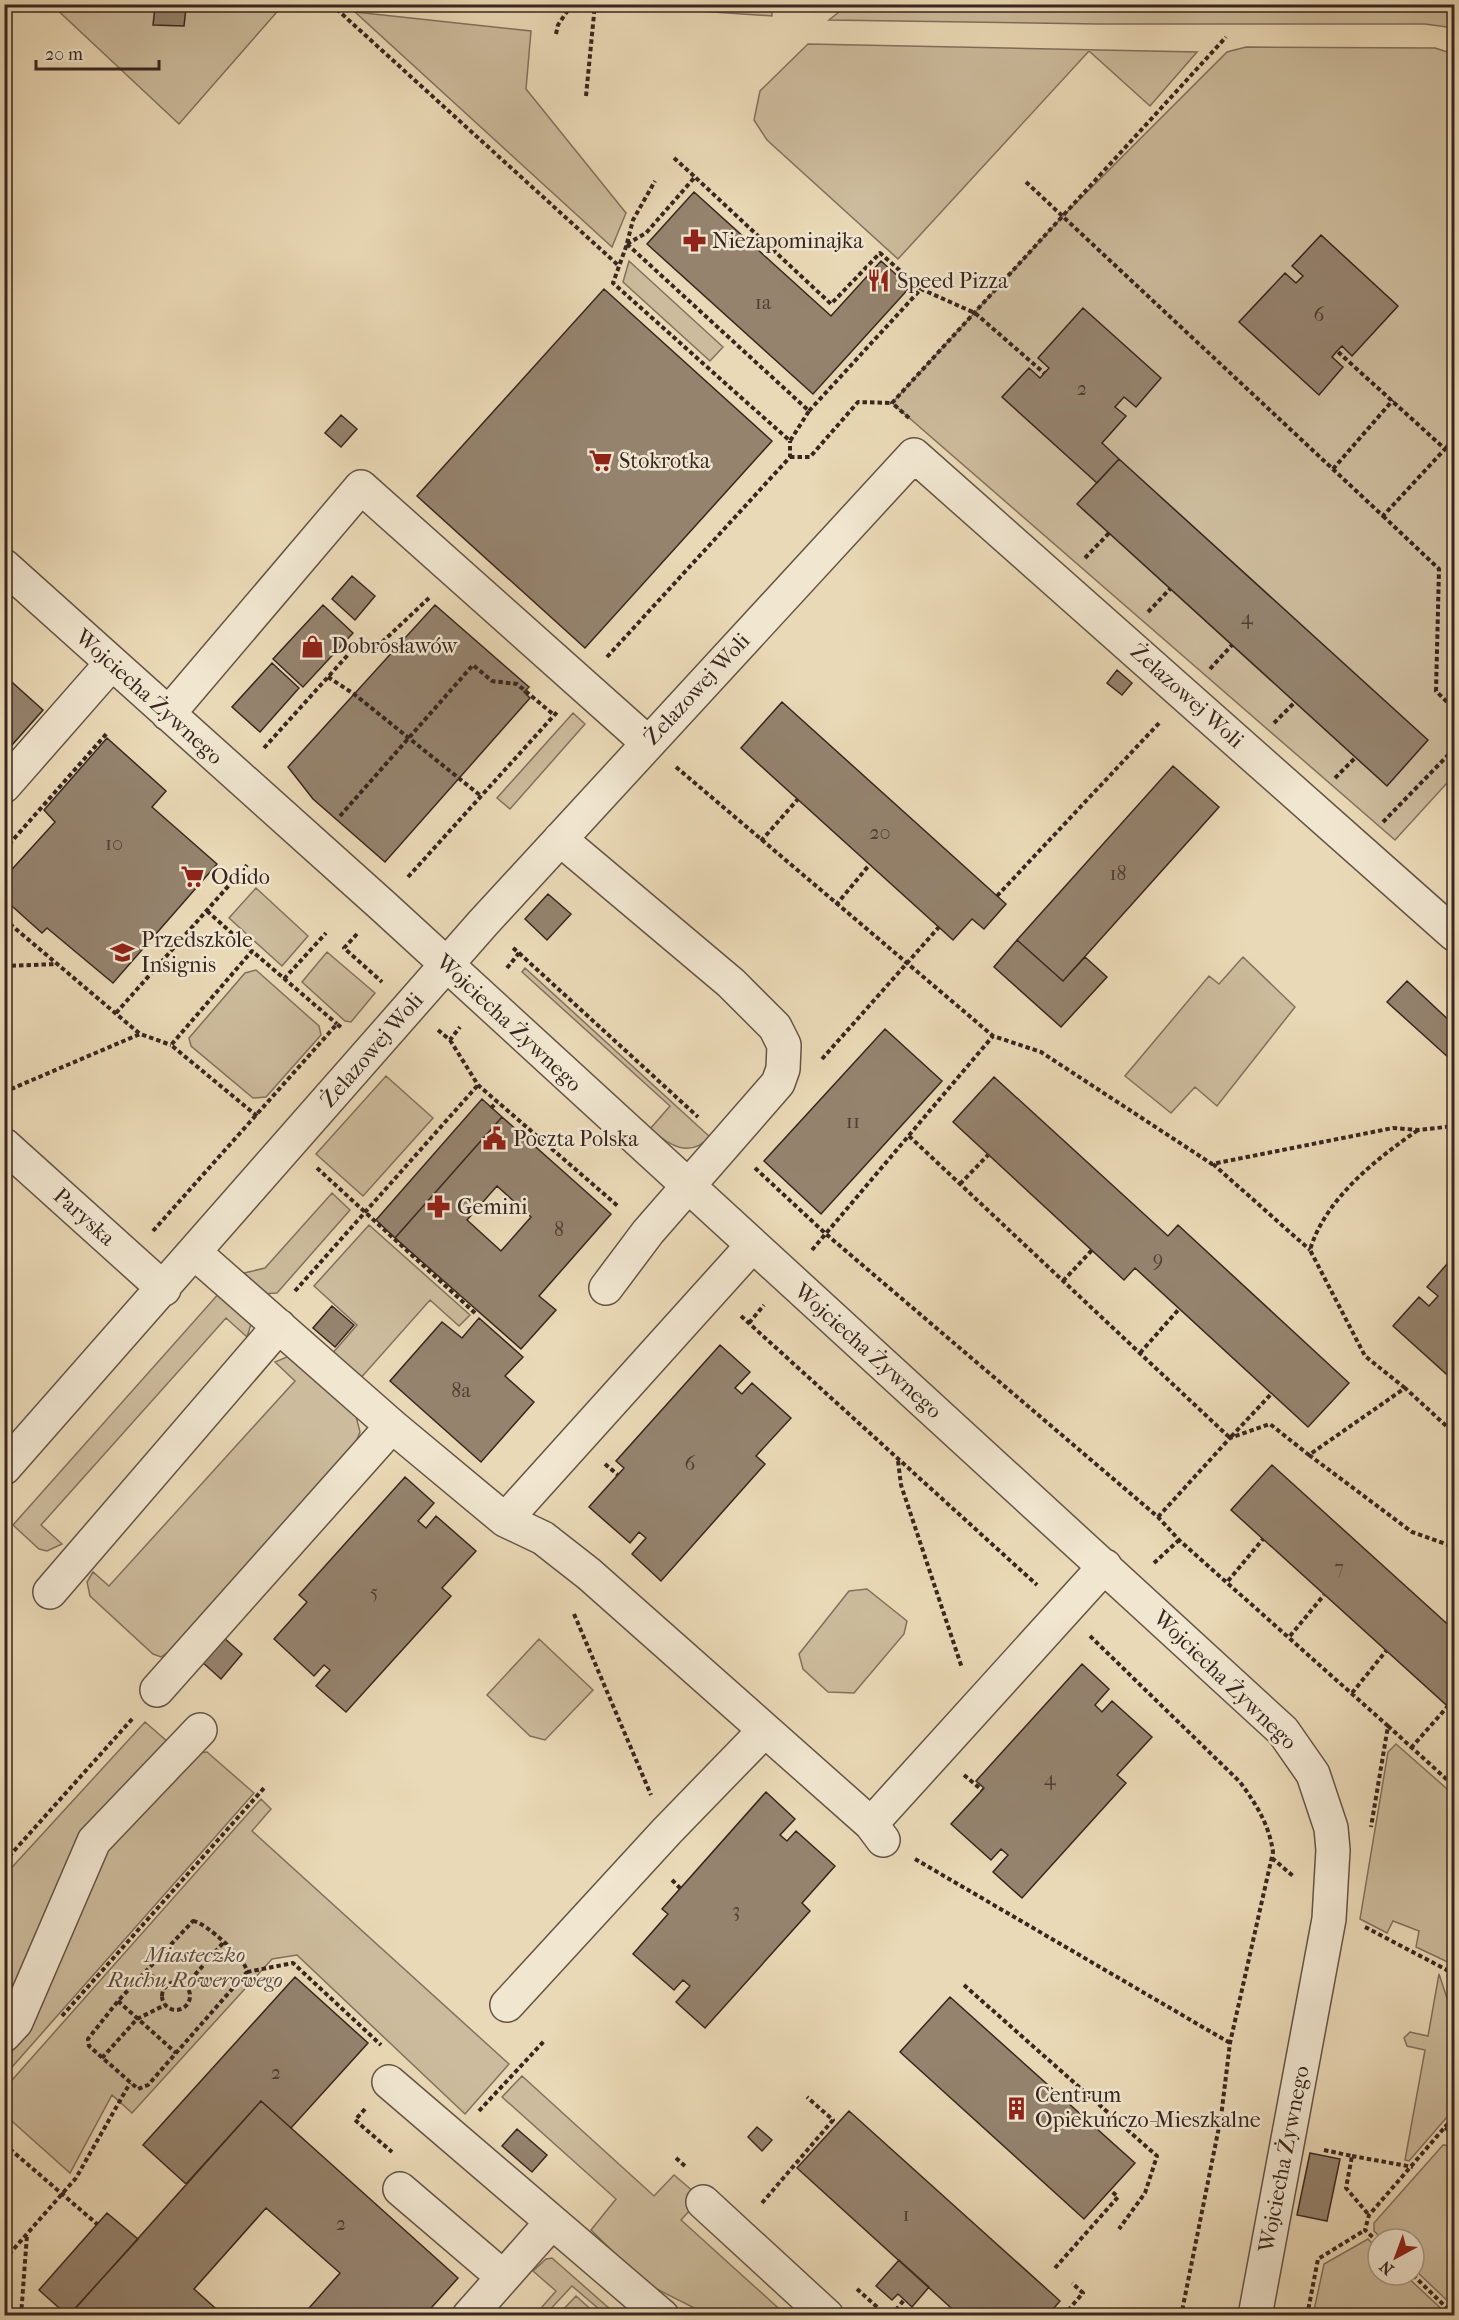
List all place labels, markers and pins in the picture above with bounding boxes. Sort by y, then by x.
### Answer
pharmacy icon: Niezapominajka [681,228,707,254]
place label: Niezapominajka [712,228,864,254]
restaurant icon: Speed Pizza [866,268,892,294]
place label: Speed Pizza [897,268,1009,294]
supermarket icon: Stokrotka [588,448,614,474]
place label: Stokrotka [619,448,711,474]
shop icon: Dobrosławów [300,633,326,659]
place label: Dobrosławów [331,633,458,659]
supermarket icon: Odido [180,864,206,890]
place label: Odido [211,864,270,890]
place label: Przedszkole Insignis [141,927,253,978]
school or university icon: Przedszkole Insignis [110,940,136,966]
public building icon: Poczta Polska [482,1126,508,1152]
place label: Poczta Polska [513,1126,639,1152]
pharmacy icon: Gemini [426,1194,452,1220]
place label: Gemini [457,1194,528,1220]
place label: Centrum Opiekuńczo-Mieszkalne [1035,2082,1261,2133]
building icon: Centrum Opiekuńczo-Mieszkalne [1004,2095,1030,2121]

